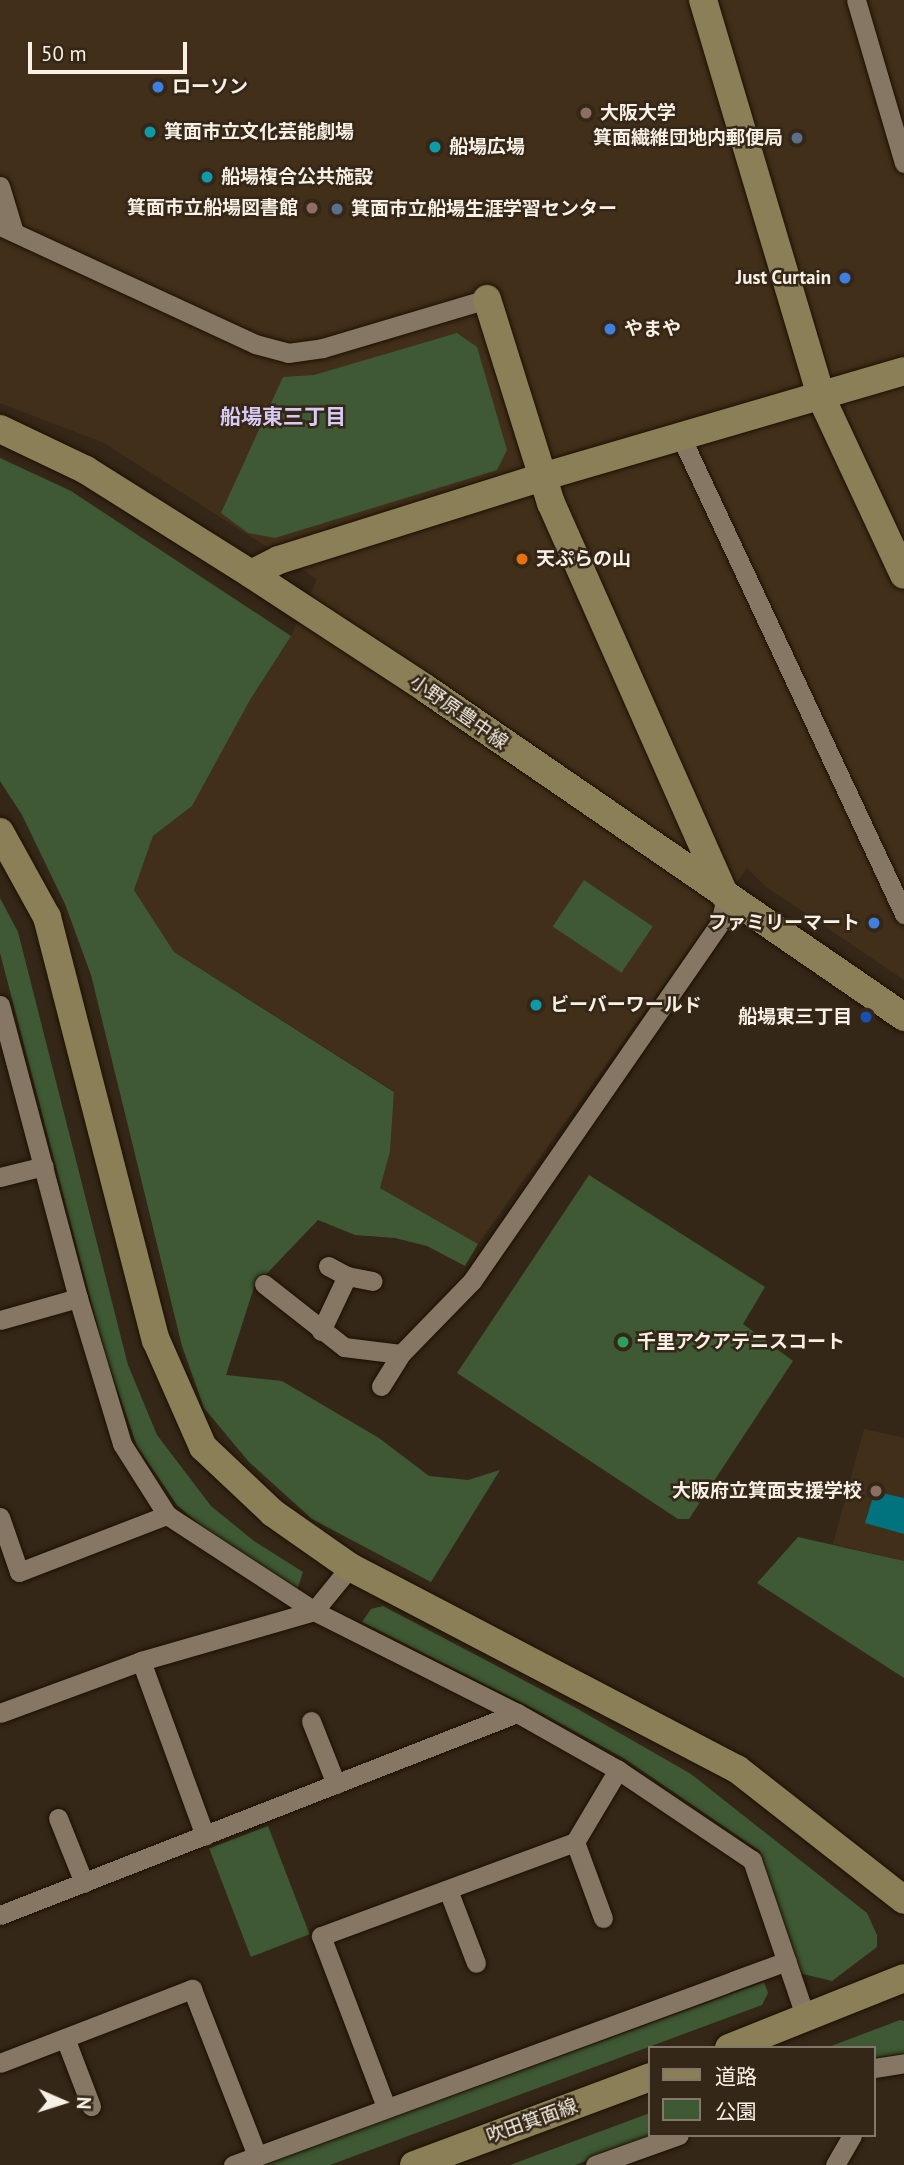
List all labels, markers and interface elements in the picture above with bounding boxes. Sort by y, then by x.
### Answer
scale bar [32,28,191,72]
text: 50 m [41,40,87,67]
place label: ローソン [172,76,248,98]
marker: ローソン [150,79,166,95]
place label: 大阪大学 [600,102,676,124]
marker: 大阪大学 [578,105,594,121]
place label: 箕面市立文化芸能劇場 [164,121,354,143]
marker: 箕面市立文化芸能劇場 [142,124,158,140]
place label: 箕面繊維団地内郵便局 [593,127,783,149]
marker: 箕面繊維団地内郵便局 [789,130,805,146]
place label: 船場広場 [449,136,525,158]
marker: 船場広場 [427,139,443,155]
place label: 船場複合公共施設 [221,166,373,188]
marker: 船場複合公共施設 [199,169,215,185]
place label: 箕面市立船場図書館 [127,197,298,219]
place label: 箕面市立船場生涯学習センター [351,198,617,220]
marker: 箕面市立船場図書館 [304,200,320,216]
marker: 箕面市立船場生涯学習センター [329,201,345,217]
place label: Just Curtain [736,267,831,289]
marker: Just Curtain [837,270,853,286]
place label: やまや [624,318,681,340]
marker: やまや [602,321,618,337]
district label: 船場東三丁目 [220,404,346,430]
place label: 天ぷらの山 [536,548,631,570]
marker: 天ぷらの山 [514,551,530,567]
street label: 小野原豊中線 [406,670,512,754]
place label: ファミリーマート [708,912,860,934]
marker: ファミリーマート [866,915,882,931]
place label: ビーバーワールド [550,994,702,1016]
marker: ビーバーワールド [528,997,544,1013]
place label: 船場東三丁目 [738,1006,852,1028]
marker: 船場東三丁目 [858,1009,874,1025]
place label: 千里アクアテニスコート [637,1331,846,1353]
marker: 千里アクアテニスコート [615,1334,631,1350]
place label: 大阪府立箕面支援学校 [672,1480,862,1502]
marker: 大阪府立箕面支援学校 [868,1483,884,1499]
legend [648,2046,876,2137]
text: 道路 [715,2063,757,2090]
north arrow [28,2067,98,2137]
street label: 吹田箕面線 [483,2094,581,2148]
text: N [72,2096,96,2110]
text: 公園 [715,2098,757,2125]

